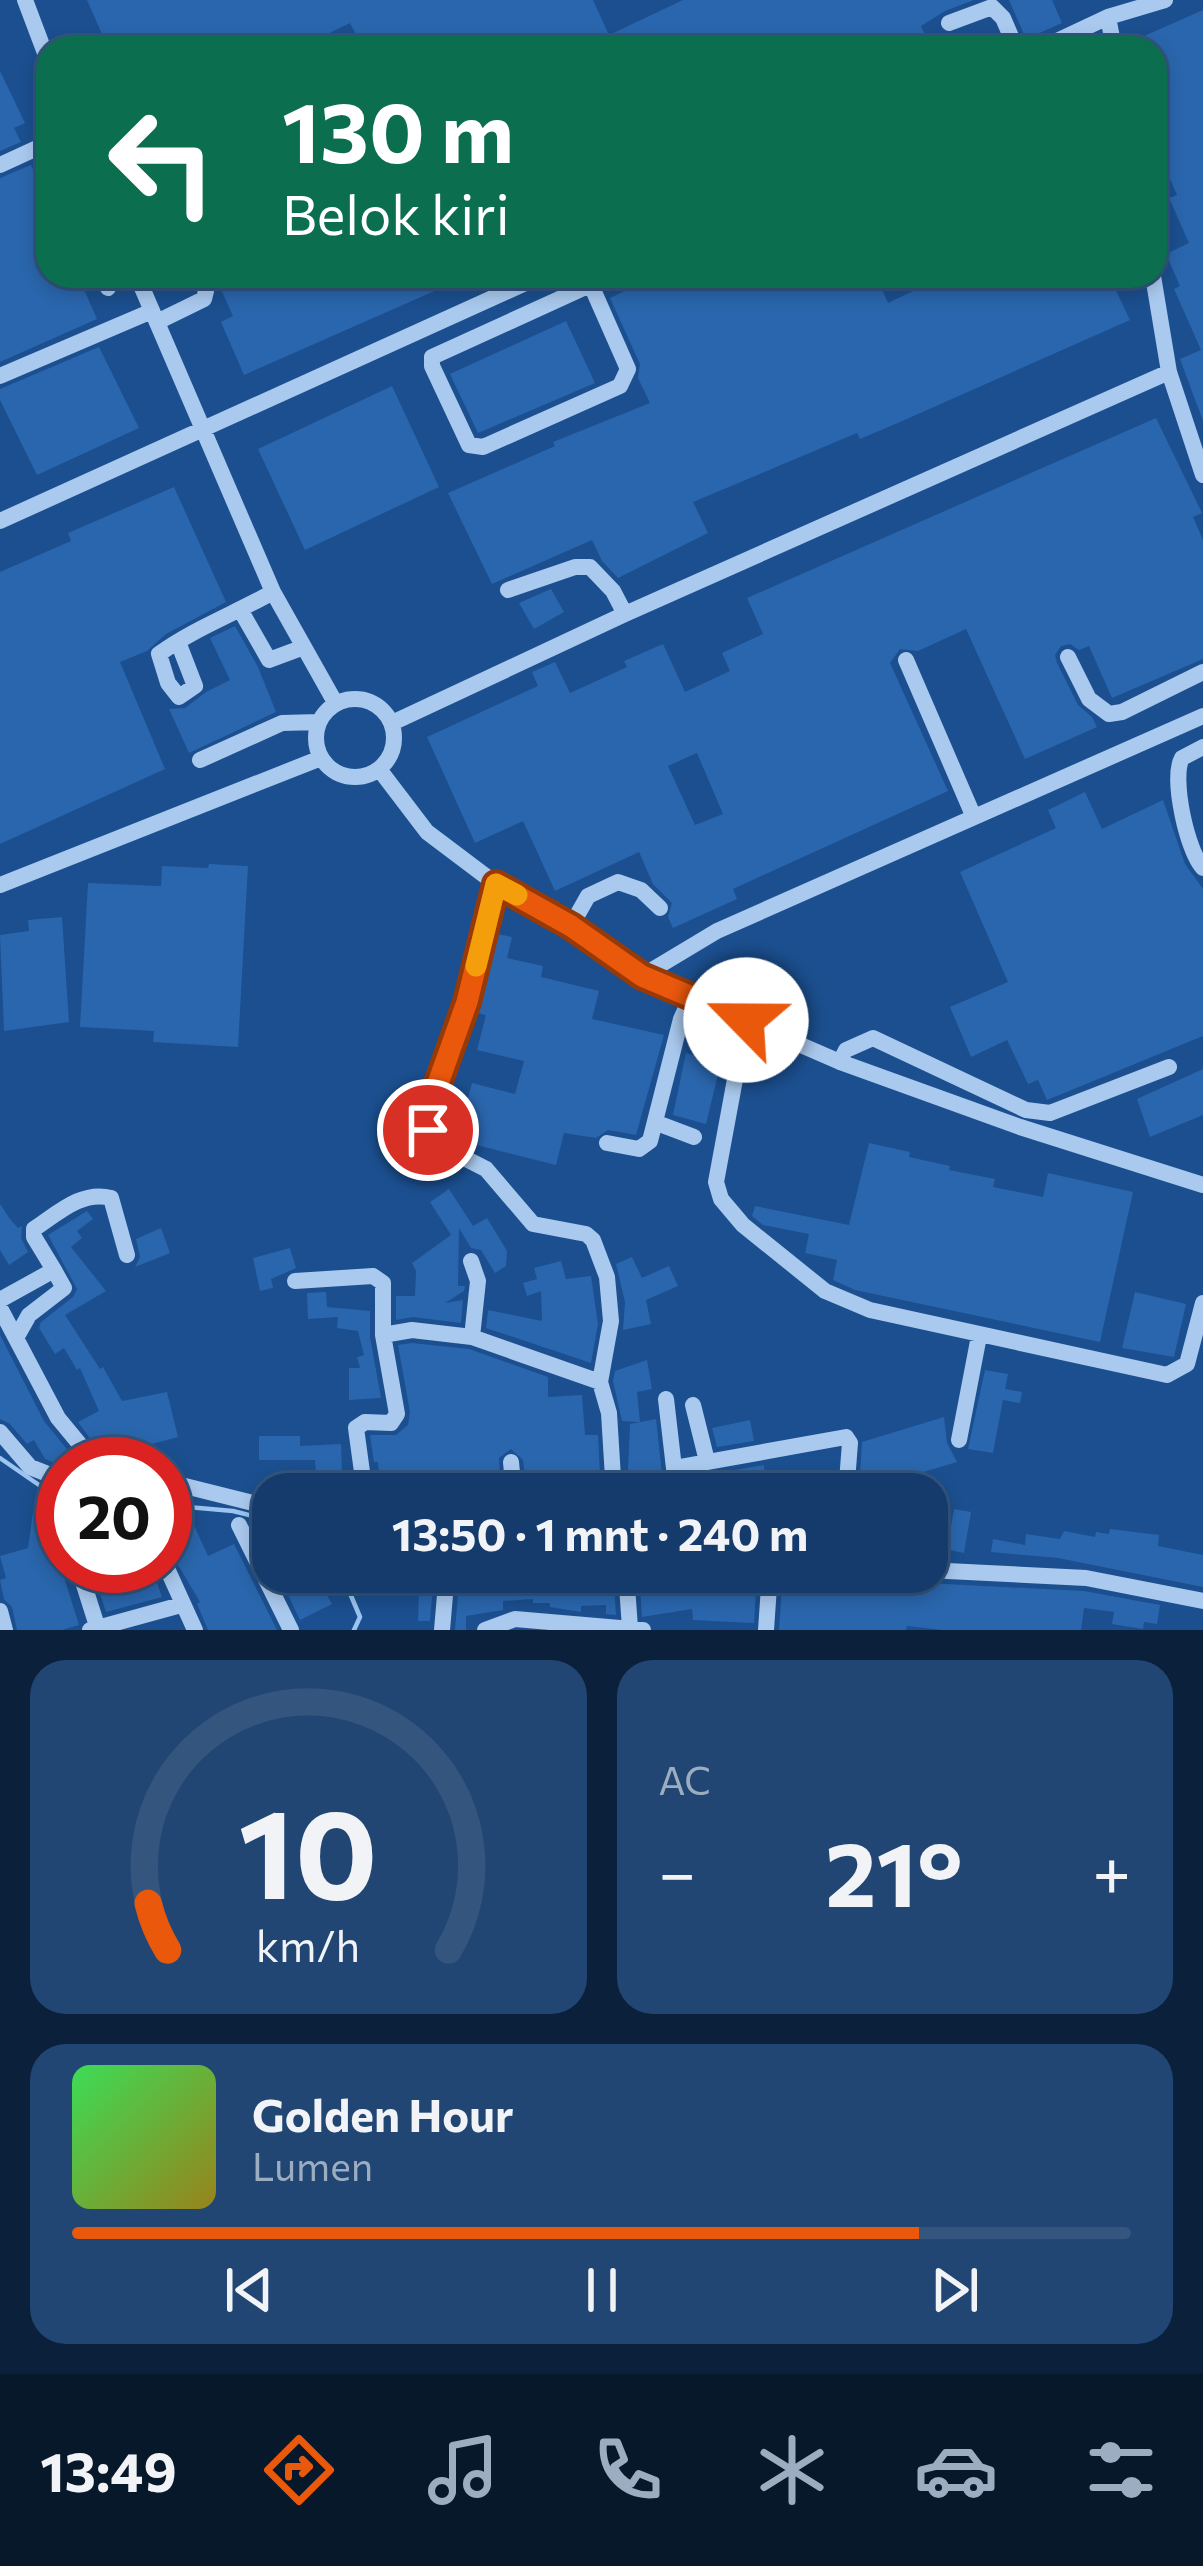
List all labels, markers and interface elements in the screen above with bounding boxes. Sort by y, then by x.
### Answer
text: 130 m [282,78,514,180]
icon: left [84,84,240,240]
text: Belok kiri [282,180,510,246]
position arrow [683,957,809,1083]
pin [377,1079,479,1181]
icon: arrive [395,1097,461,1163]
speed limit sign: 20 [36,1437,192,1593]
text: 13:50 · 1 mnt · 240 m [392,1505,808,1560]
text: AC [659,1755,711,1803]
text: 10 [239,1772,378,1925]
text: 21° [825,1815,963,1926]
text: − [659,1830,696,1911]
text: + [1092,1830,1131,1911]
text: km/h [256,1918,360,1971]
text: Golden Hour [252,2086,513,2141]
text: Lumen [252,2141,373,2189]
icon: previous [216,2257,282,2323]
icon: pause [569,2257,635,2323]
icon: next [922,2257,988,2323]
icon: directions [257,2428,341,2512]
icon: music [421,2428,505,2512]
icon: phone [586,2428,670,2512]
icon: climate [750,2428,834,2512]
icon: car [914,2428,998,2512]
icon: filters [1079,2428,1163,2512]
text: 13:49 [40,2437,177,2503]

